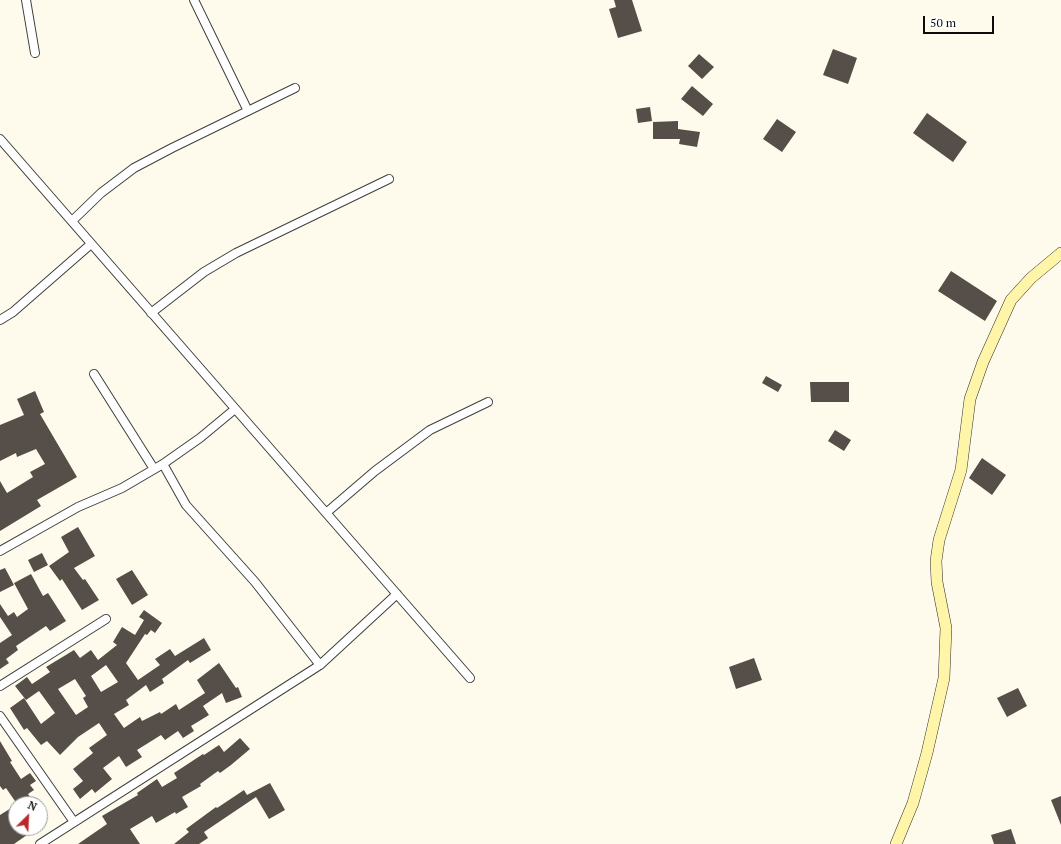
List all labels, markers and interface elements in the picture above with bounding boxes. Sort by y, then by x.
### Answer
scale bar [925,8,996,34]
text: 50 m [930,15,956,30]
north arrow [8,796,48,836]
text: N [26,798,39,814]

